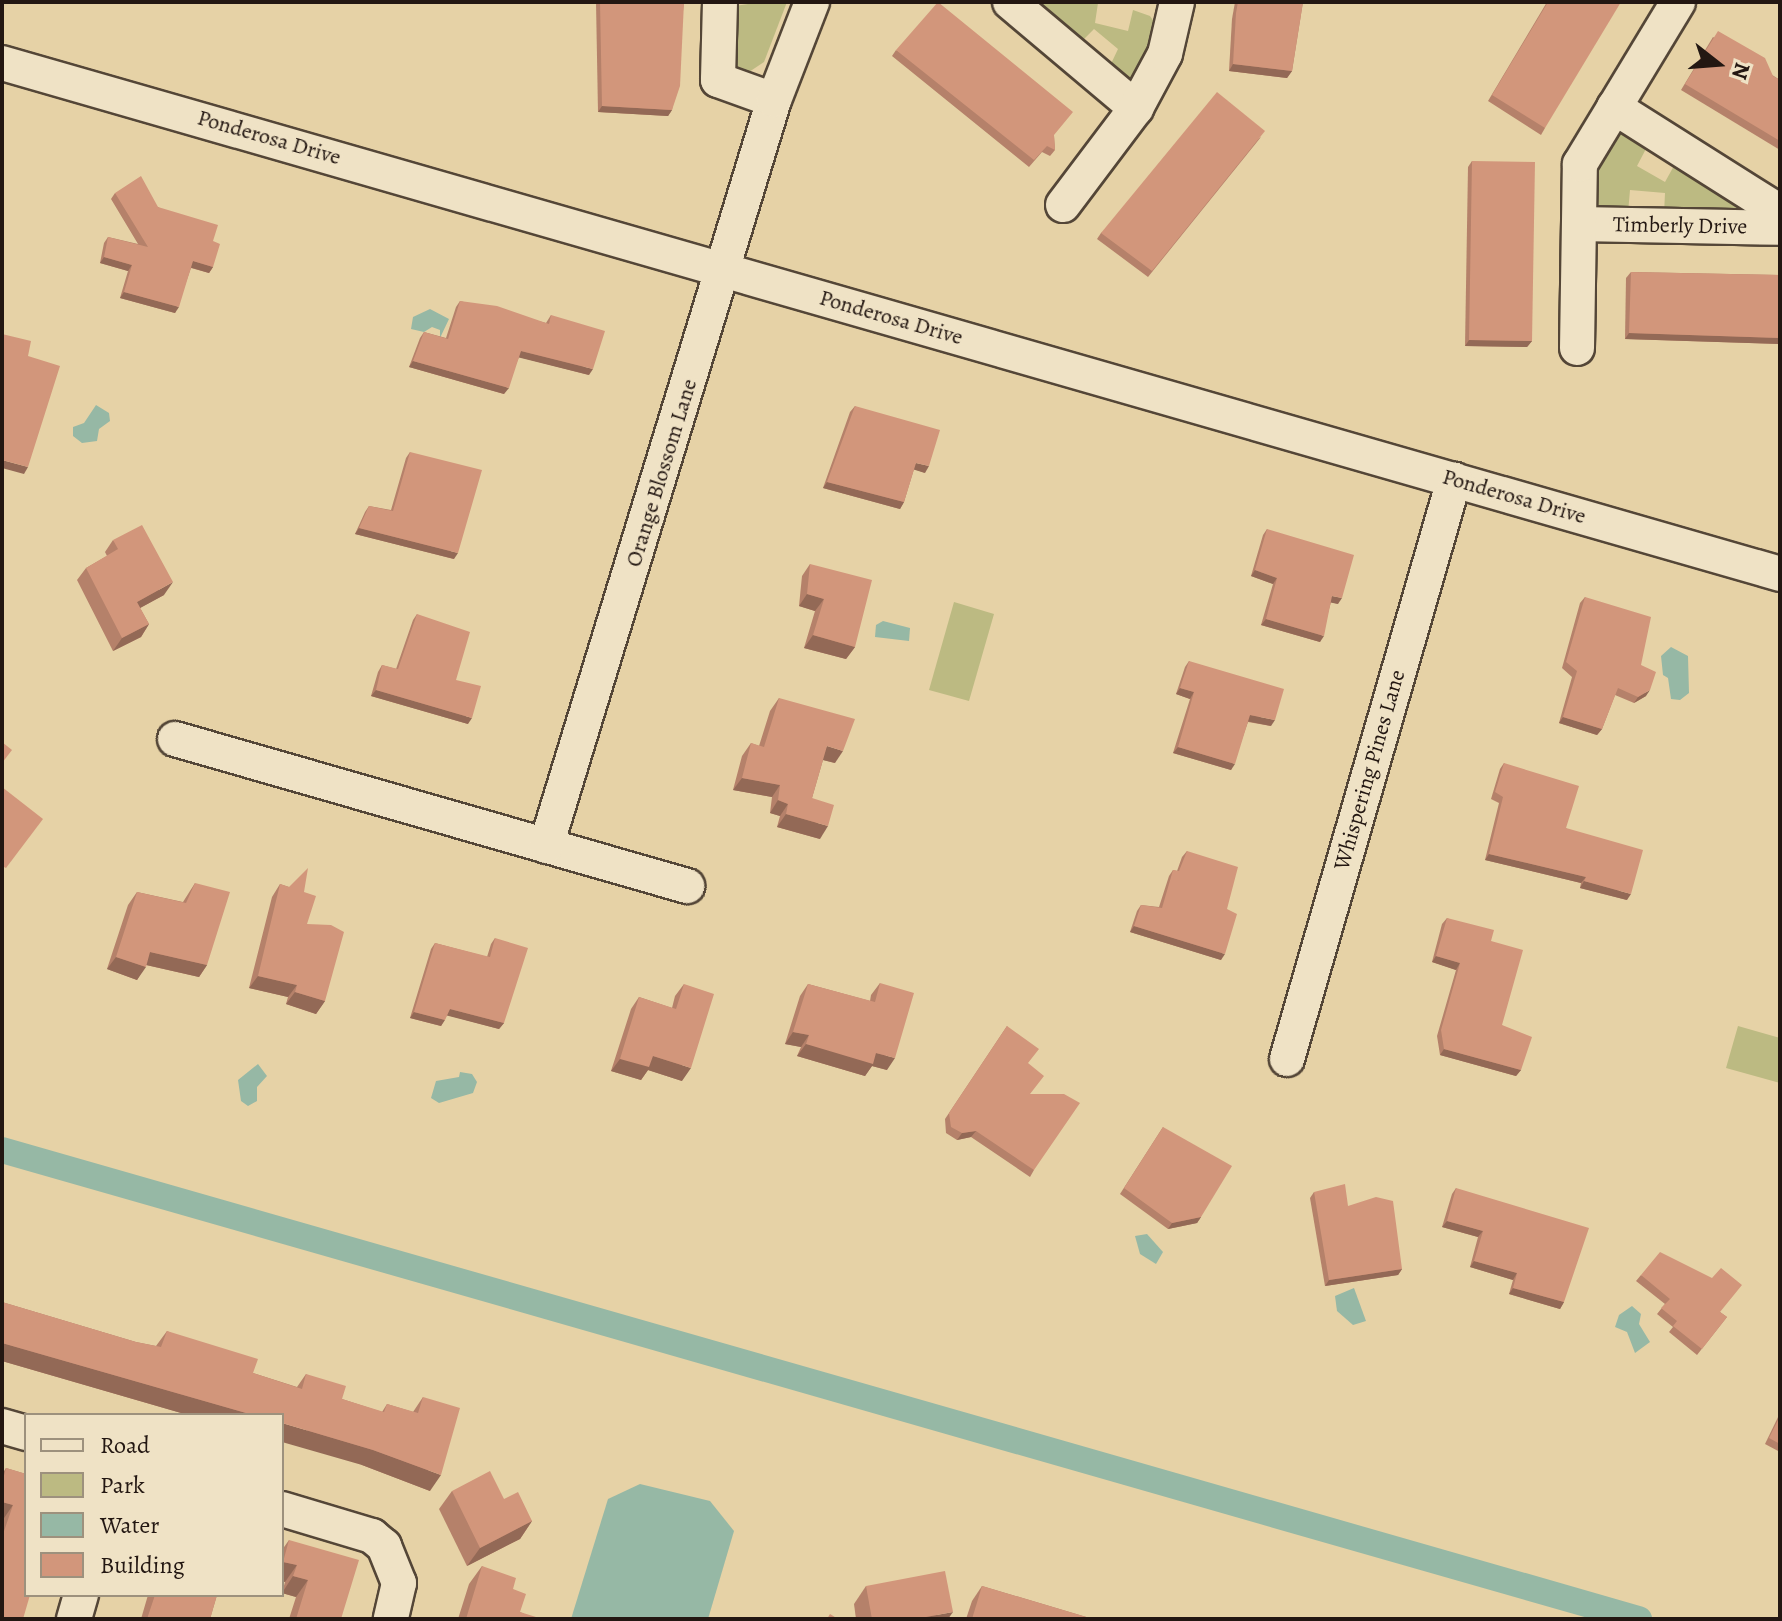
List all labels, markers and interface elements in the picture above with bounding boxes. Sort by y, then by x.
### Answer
north arrow [1678,24,1758,104]
text: N [1724,59,1758,83]
street label: Ponderosa Drive [194,105,344,171]
street label: Timberly Drive [1613,212,1747,240]
street label: Ponderosa Drive [816,285,966,351]
street label: Orange Blossom Lane [621,376,703,570]
street label: Ponderosa Drive [1439,464,1589,530]
street label: Whispering Pines Lane [1329,667,1411,873]
legend [24,1413,284,1597]
text: Road [100,1429,150,1461]
text: Park [100,1469,145,1501]
text: Water [100,1509,160,1541]
text: Building [100,1549,185,1581]

